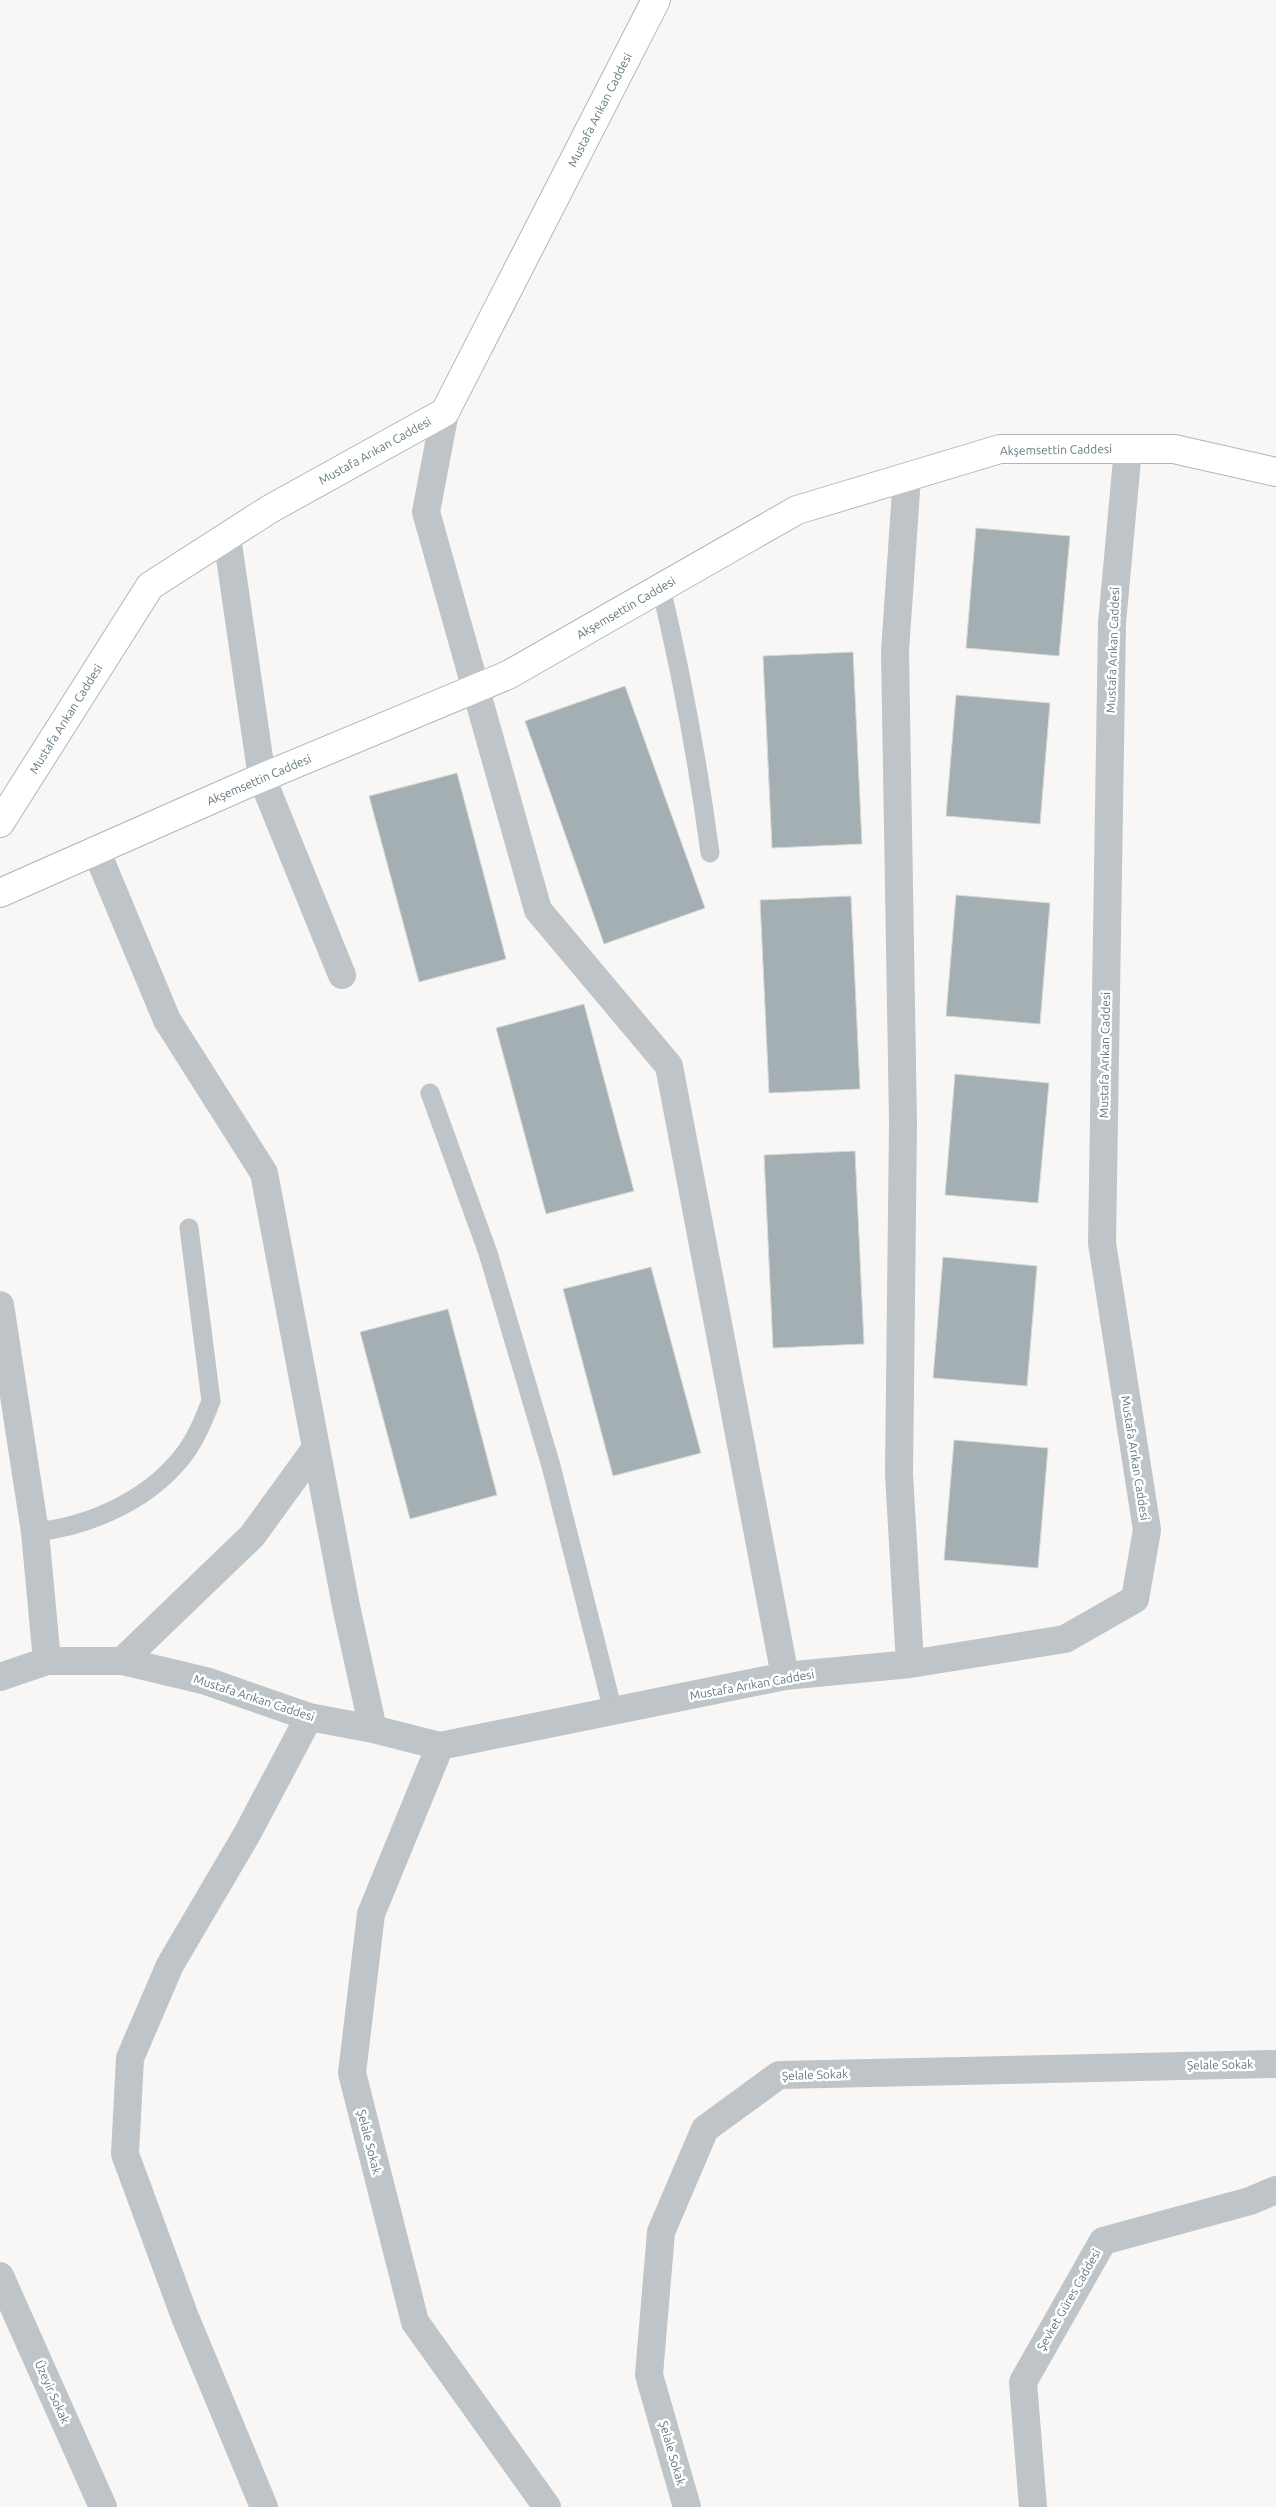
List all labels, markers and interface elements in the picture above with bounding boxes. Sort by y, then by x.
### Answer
street label: Mustafa Arıkan Caddesi [565,51,634,169]
street label: Mustafa Arıkan Caddesi [316,414,433,487]
street label: Akşemsettin Caddesi [1000,442,1112,457]
street label: Akşemsettin Caddesi [574,574,678,641]
street label: Mustafa Arıkan Caddesi [1104,587,1121,713]
street label: Mustafa Arıkan Caddesi [27,662,105,776]
street label: Akşemsettin Caddesi [205,752,313,807]
street label: Mustafa Arıkan Caddesi [1097,992,1112,1118]
street label: Mustafa Arıkan Caddesi [1119,1395,1152,1521]
street label: Mustafa Arıkan Caddesi [689,1667,815,1702]
street label: Mustafa Arıkan Caddesi [192,1672,316,1723]
street label: Şelale Sokak [1187,2057,1253,2072]
street label: Şelale Sokak [782,2067,848,2082]
street label: Şelale Sokak [355,2108,384,2176]
street label: Şevket Güres Caddesi [1034,2247,1103,2353]
street label: Üzeyir Sokak [33,2358,72,2425]
street label: Şelale Sokak [657,2419,688,2487]

